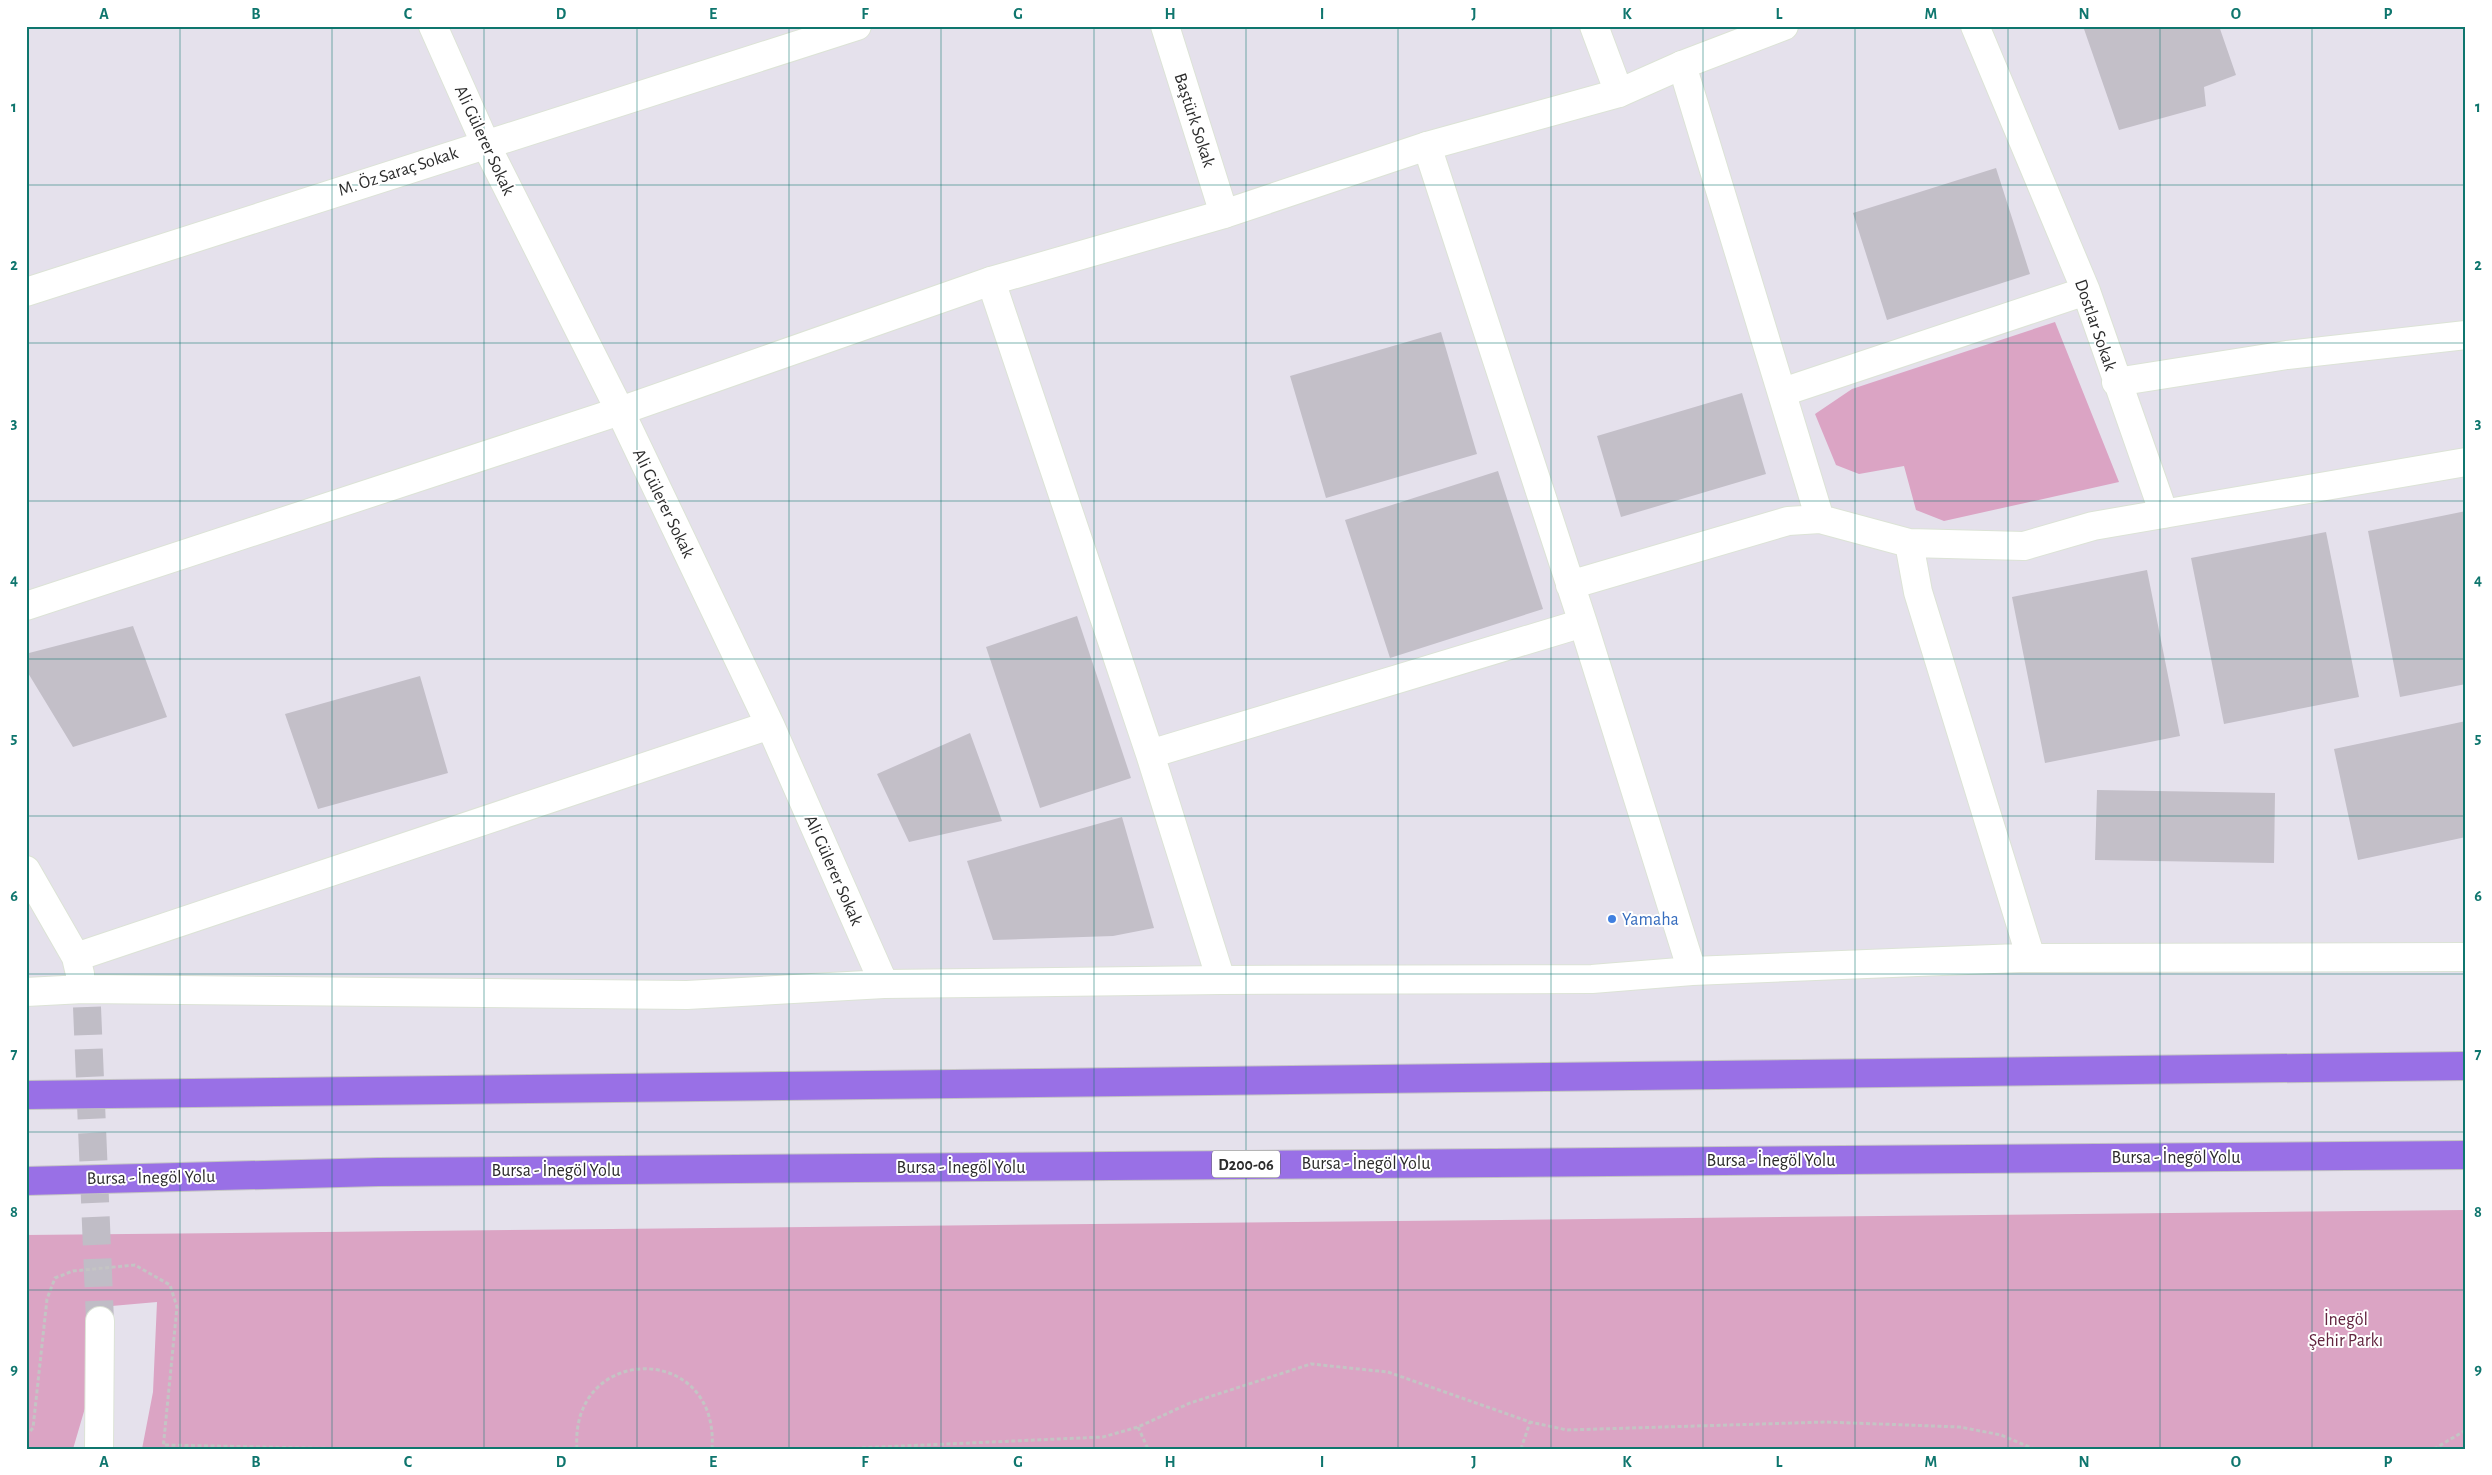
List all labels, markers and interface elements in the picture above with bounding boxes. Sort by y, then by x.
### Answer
text: A [99,6,109,22]
text: B [251,6,261,22]
text: C [404,6,413,22]
text: D [556,6,567,22]
text: E [709,6,717,22]
text: F [861,6,869,22]
text: G [1013,6,1023,22]
text: H [1164,6,1176,22]
text: I [1320,6,1324,22]
text: J [1471,6,1477,22]
text: K [1622,6,1632,22]
text: L [1776,6,1783,22]
text: M [1925,6,1937,22]
text: N [2078,6,2090,22]
text: O [2231,6,2241,22]
text: P [2384,6,2393,22]
street label: Baştürk Sokak [1170,71,1218,170]
street label: Ali Gülerer Sokak [451,83,518,199]
text: 1 [11,99,17,115]
text: 1 [2475,99,2481,115]
street label: M. Öz Saraç Sokak [336,142,461,200]
text: 2 [10,257,18,273]
text: 2 [2474,257,2482,273]
street label: Dostlar Sokak [2071,277,2119,374]
text: 3 [11,415,18,431]
text: 3 [2475,415,2482,431]
street label: Ali Gülerer Sokak [629,446,698,561]
text: 4 [10,572,18,588]
text: 4 [2474,572,2482,588]
text: 5 [11,730,18,746]
text: 5 [2475,730,2482,746]
street label: Ali Gülerer Sokak [801,812,866,929]
text: 6 [10,888,18,904]
text: 6 [2474,888,2482,904]
place label: Yamaha [1622,911,1679,929]
marker: Yamaha [1606,913,1618,925]
text: 7 [11,1046,18,1062]
text: 7 [2475,1046,2482,1062]
street label: Bursa - İnegöl Yolu [2112,1147,2240,1167]
road number: D200-06 [1212,1150,1280,1178]
street label: Bursa - İnegöl Yolu [1707,1150,1835,1170]
street label: Bursa - İnegöl Yolu [1302,1153,1430,1173]
street label: Bursa - İnegöl Yolu [897,1157,1025,1177]
street label: Bursa - İnegöl Yolu [492,1160,620,1180]
street label: Bursa - İnegöl Yolu [86,1166,216,1188]
text: 8 [10,1204,18,1220]
text: 8 [2474,1204,2482,1220]
park label: İnegöl Şehir Parkı [2309,1309,2383,1350]
text: 9 [10,1361,18,1377]
text: 9 [2474,1361,2482,1377]
text: A [99,1454,109,1470]
text: B [251,1454,261,1470]
text: C [404,1454,413,1470]
text: D [556,1454,567,1470]
text: E [709,1454,717,1470]
text: F [861,1454,869,1470]
text: G [1013,1454,1023,1470]
text: H [1164,1454,1176,1470]
text: I [1320,1454,1324,1470]
text: J [1471,1454,1477,1470]
text: K [1622,1454,1632,1470]
text: L [1776,1454,1783,1470]
text: M [1925,1454,1937,1470]
text: N [2078,1454,2090,1470]
text: O [2231,1454,2241,1470]
text: P [2384,1454,2393,1470]

